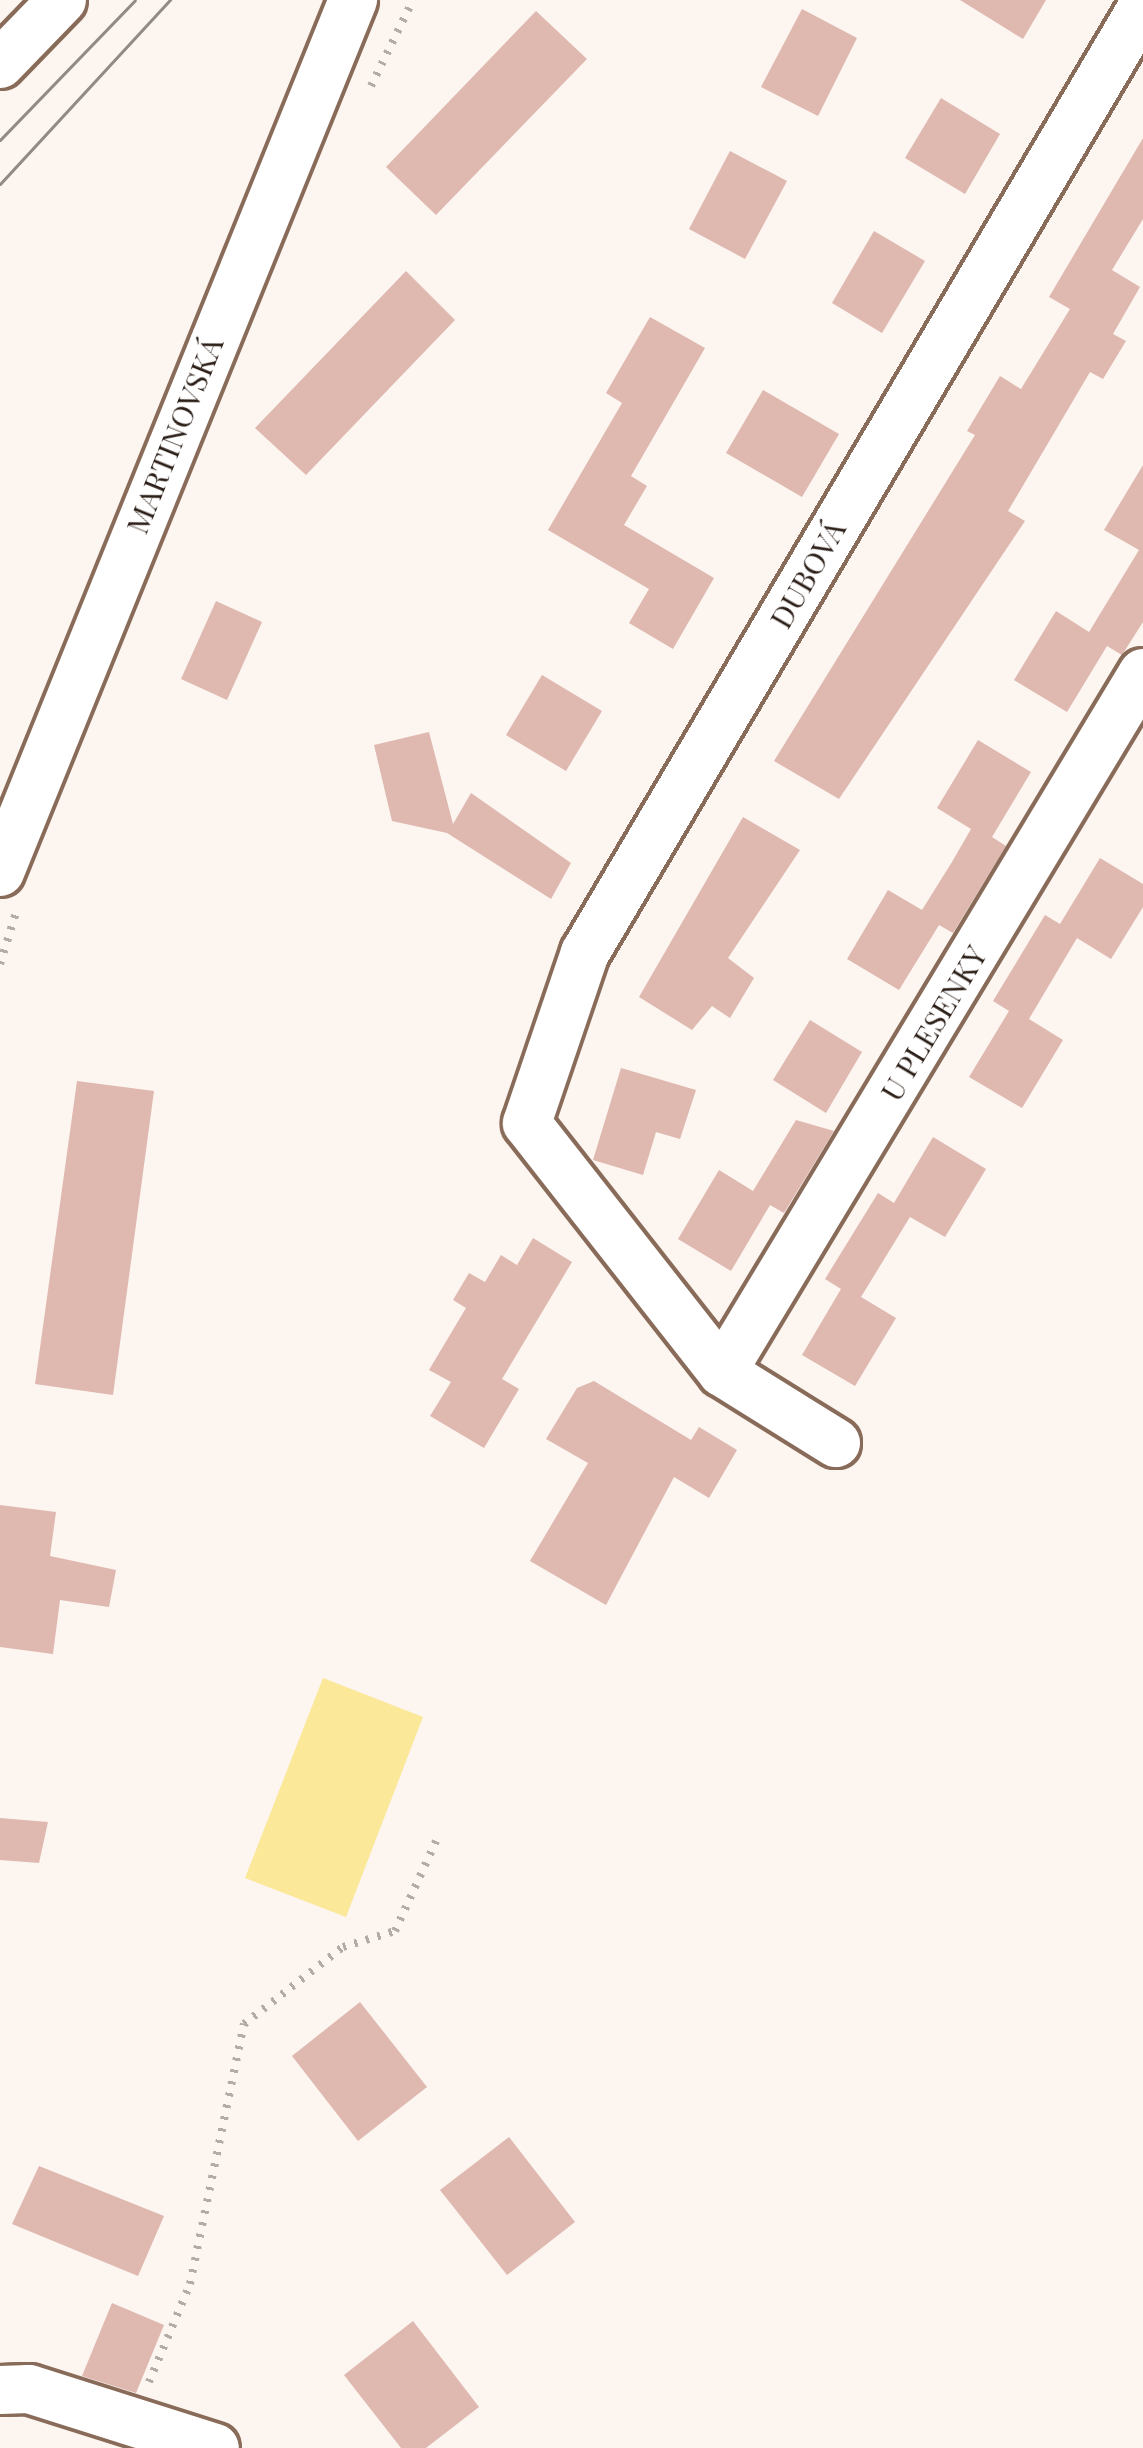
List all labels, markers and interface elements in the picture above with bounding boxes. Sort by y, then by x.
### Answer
street label: MARTINOVSKÁ [118,332,230,538]
street label: DUBOVÁ [762,514,852,634]
street label: U PLESENKY [873,939,993,1107]

